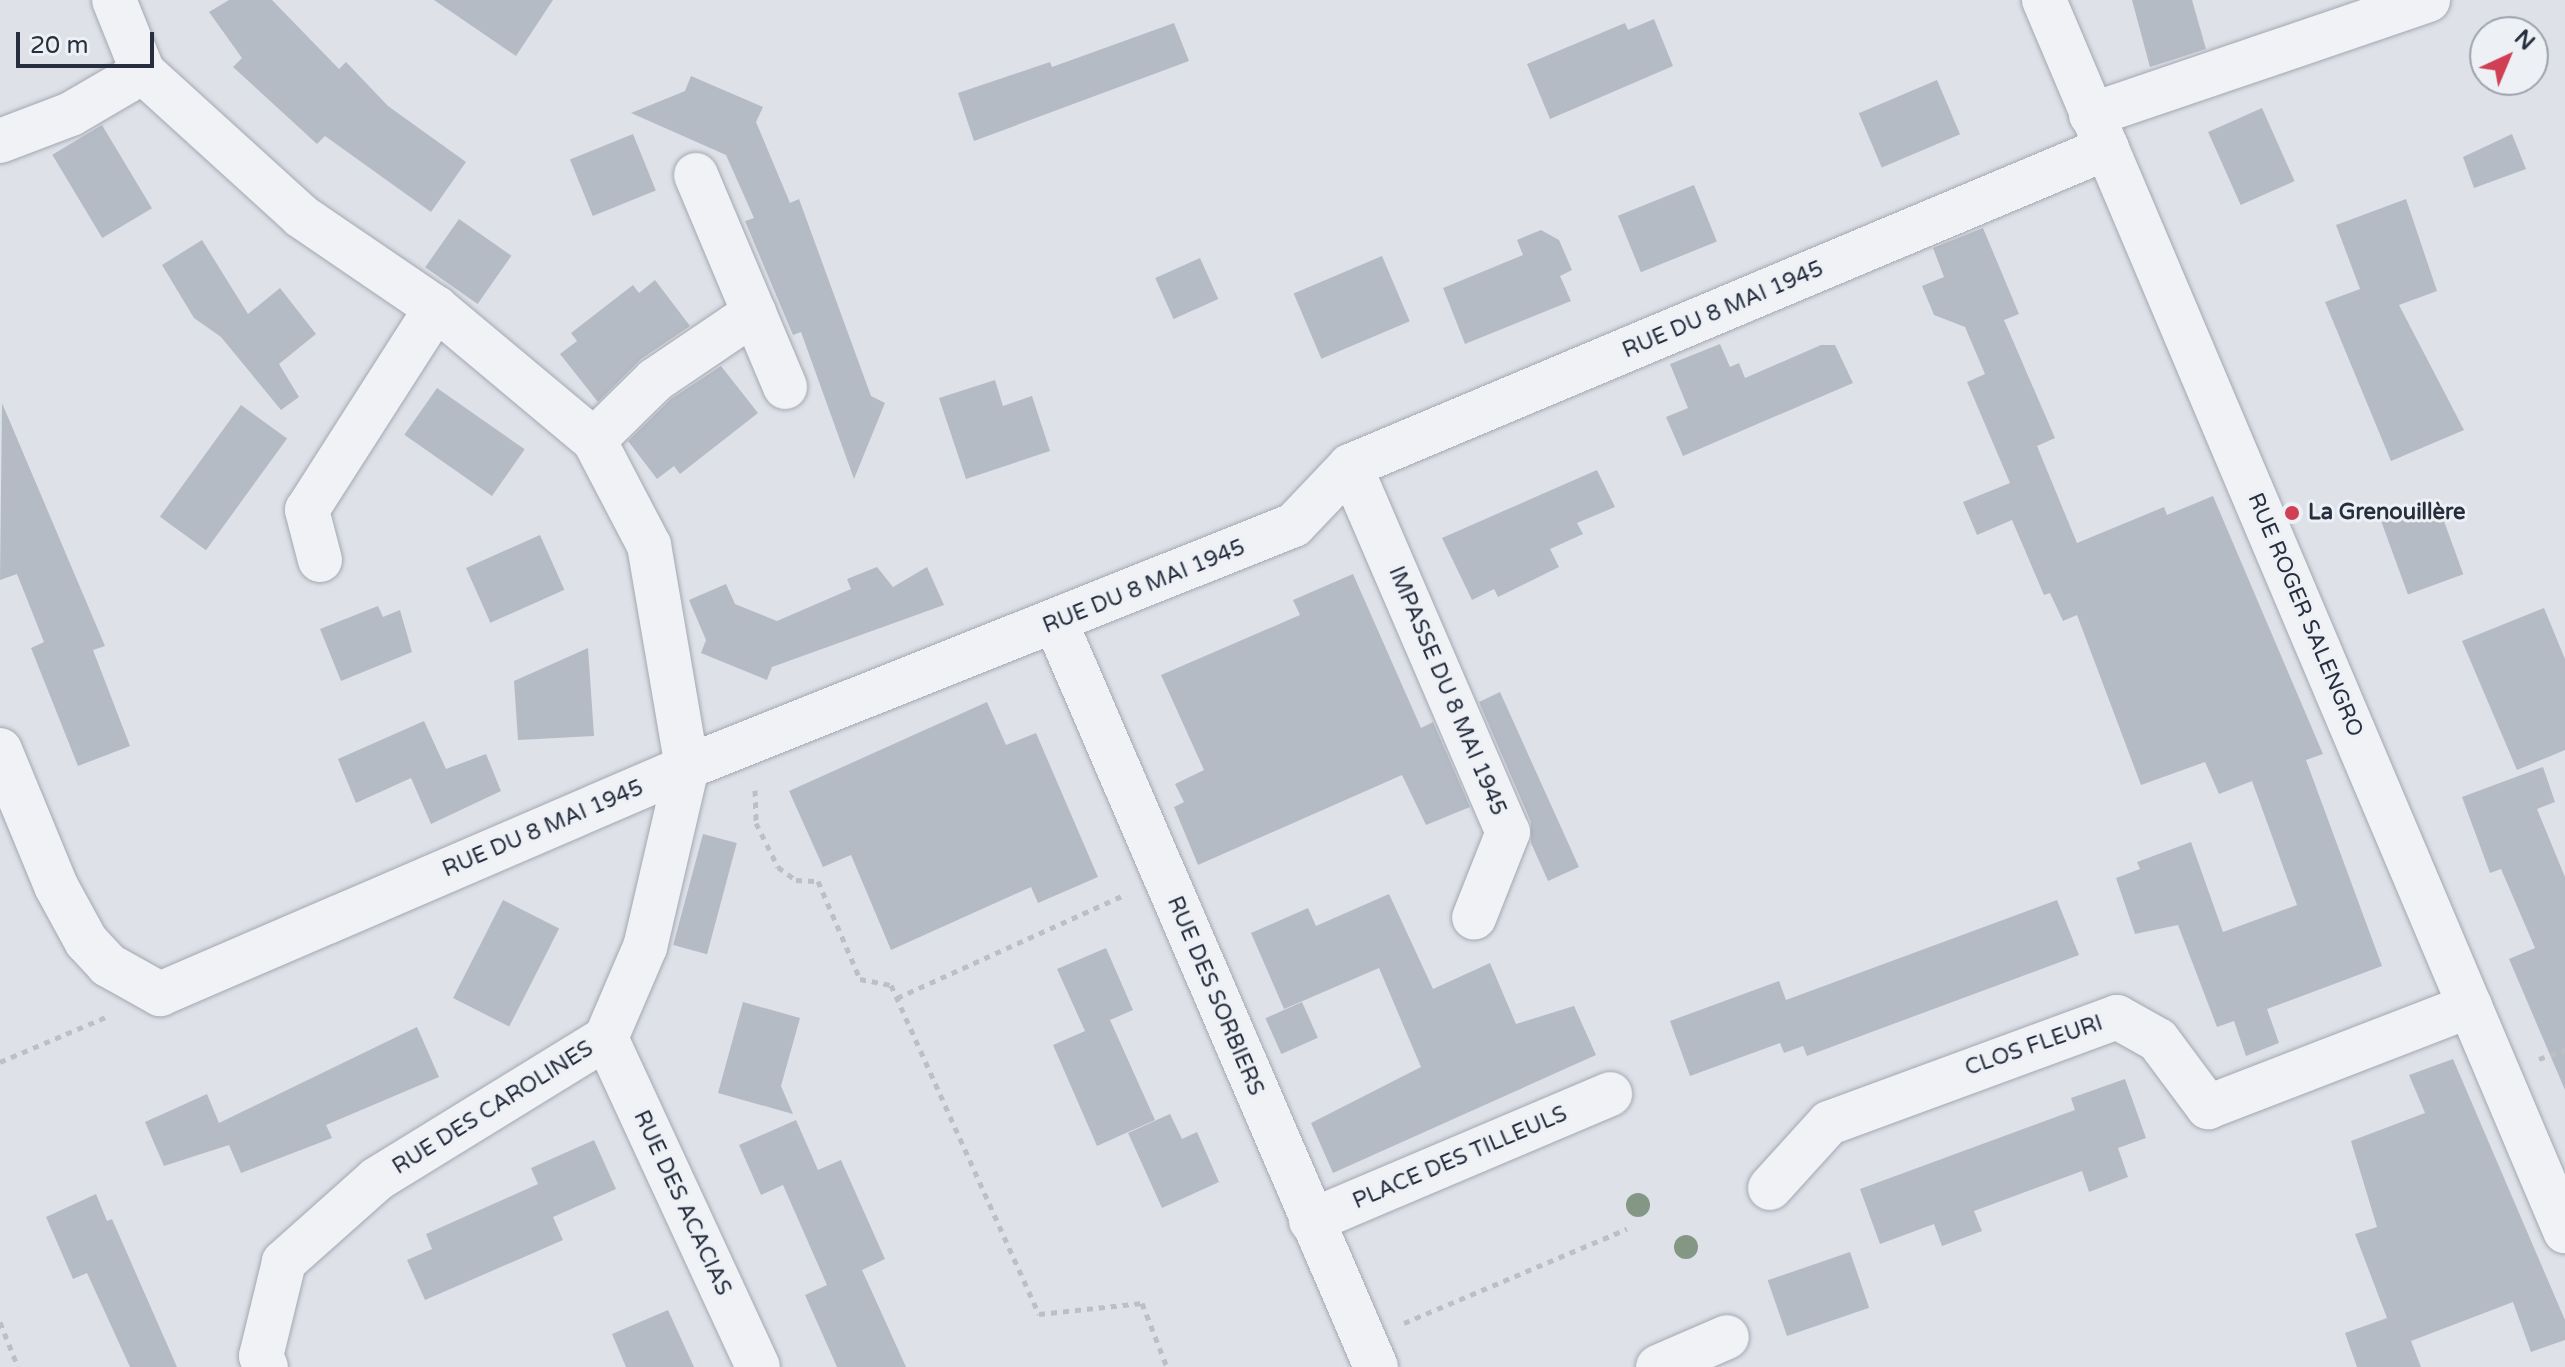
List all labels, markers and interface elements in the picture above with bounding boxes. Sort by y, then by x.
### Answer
scale bar [20,16,158,66]
north arrow [2469,16,2549,96]
text: N [2509,25,2540,56]
text: 20 m [30,31,88,60]
street label: RUE DU 8 MAI 1945 [1619,256,1827,364]
street label: RUE ROGER SALENGRO [2242,489,2368,741]
place label: La Grenouillère [2308,500,2466,526]
marker: La Grenouillère [2283,504,2301,522]
street label: RUE DU 8 MAI 1945 [1039,534,1249,640]
street label: IMPASSE DU 8 MAI 1945 [1382,563,1512,819]
street label: RUE DU 8 MAI 1945 [439,775,647,883]
street label: RUE DES SORBIERS [1161,892,1269,1100]
street label: CLOS FLEURI [1962,1010,2106,1082]
street label: RUE DES CAROLINES [388,1036,598,1180]
street label: PLACE DES TILLEULS [1349,1101,1571,1215]
street label: RUE DES ACACIAS [628,1106,736,1300]

